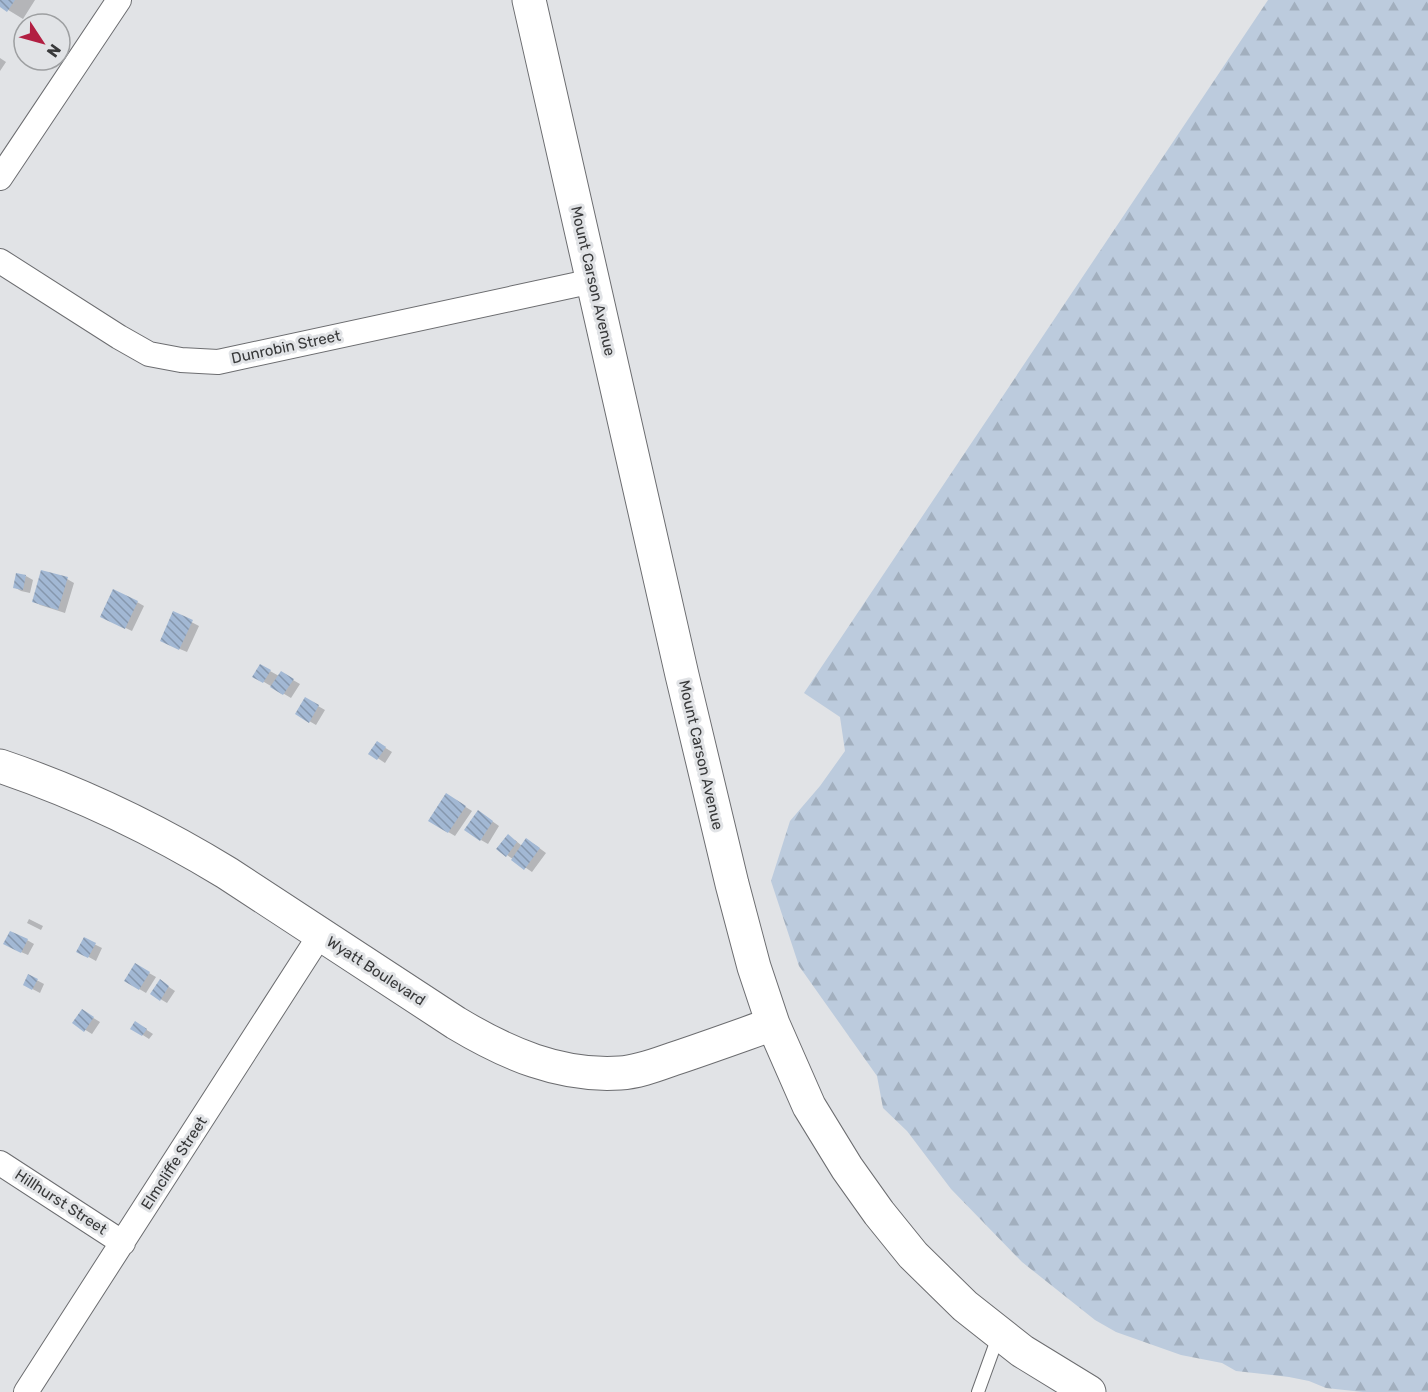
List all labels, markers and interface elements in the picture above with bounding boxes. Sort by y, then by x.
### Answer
north arrow [12,12,72,72]
text: N [43,40,65,61]
street label: Mount Carson Avenue [567,204,619,358]
street label: Dunrobin Street [230,327,342,367]
street label: Mount Carson Avenue [675,678,727,832]
street label: Wyatt Boulevard [323,932,429,1010]
street label: Elmcliffe Street [137,1113,211,1213]
street label: Hillhurst Street [12,1166,110,1238]

